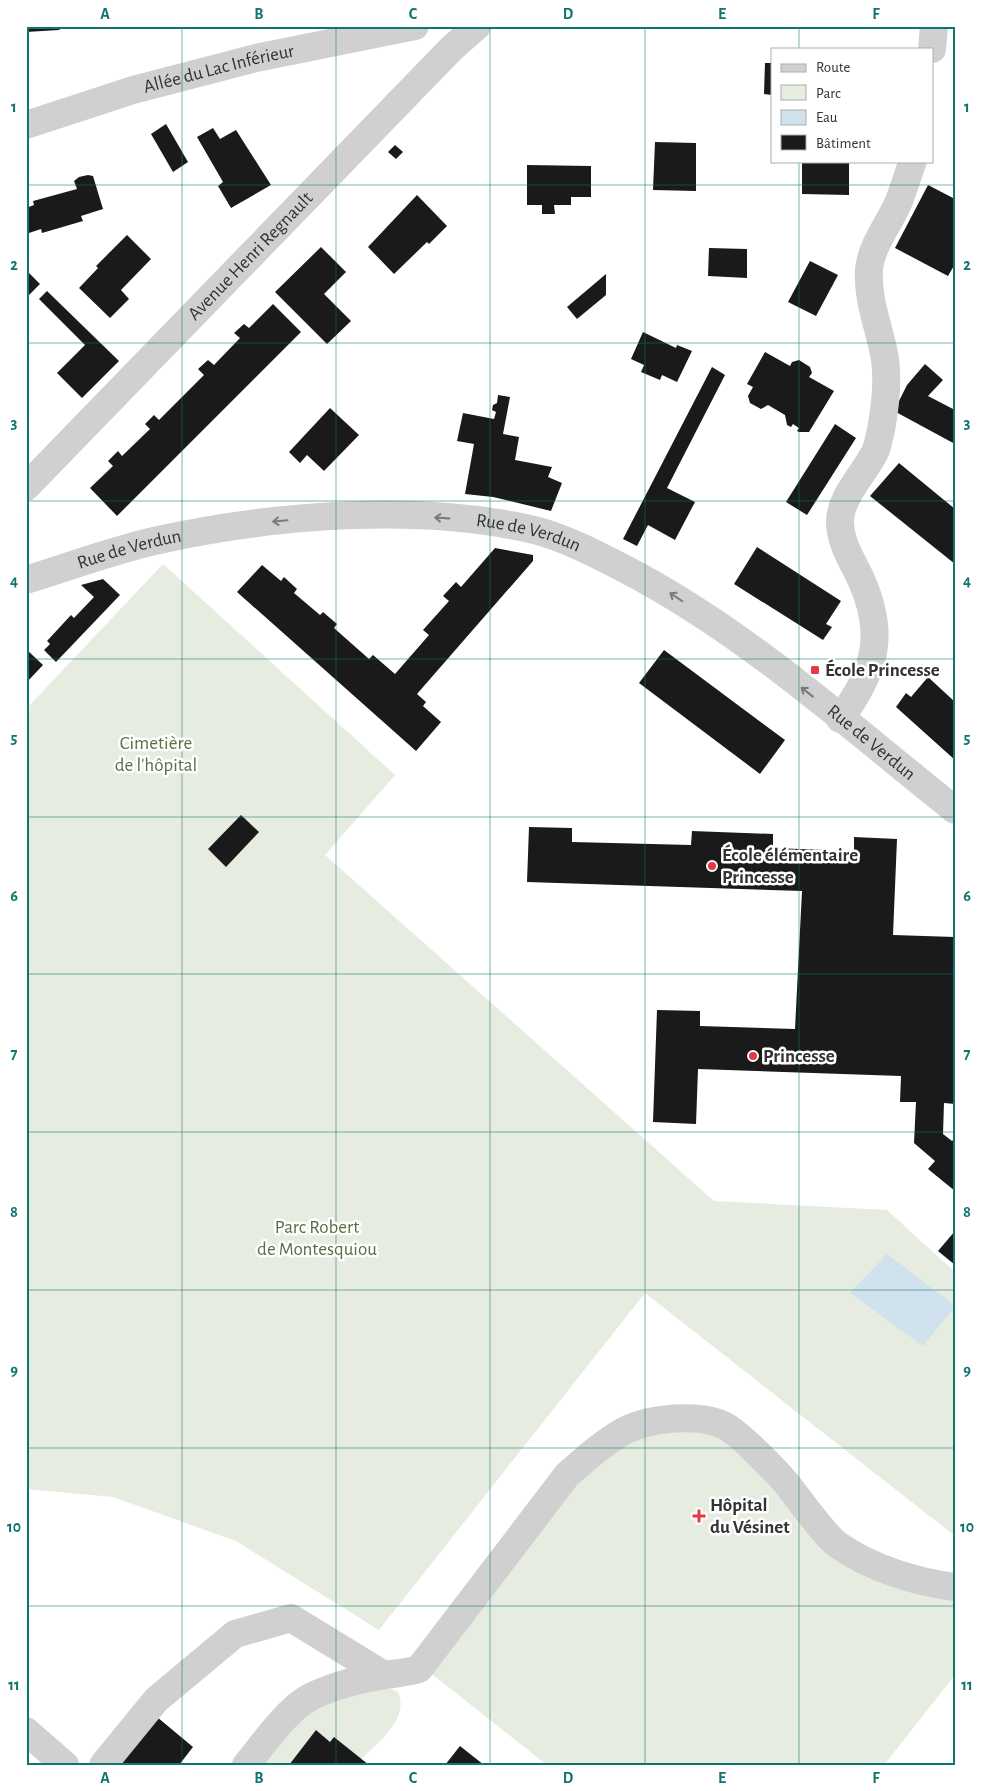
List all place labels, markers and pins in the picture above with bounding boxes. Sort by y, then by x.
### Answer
place label: École Princesse [825,659,940,680]
marker: École Princesse [809,664,821,676]
place label: École élémentaire Princesse [722,844,858,887]
marker: École élémentaire Princesse [706,860,718,872]
place label: Princesse [763,1047,835,1066]
marker: Princesse [747,1050,759,1062]
place label: Hôpital du Vésinet [710,1496,790,1537]
marker: Hôpital du Vésinet [692,1509,706,1523]

